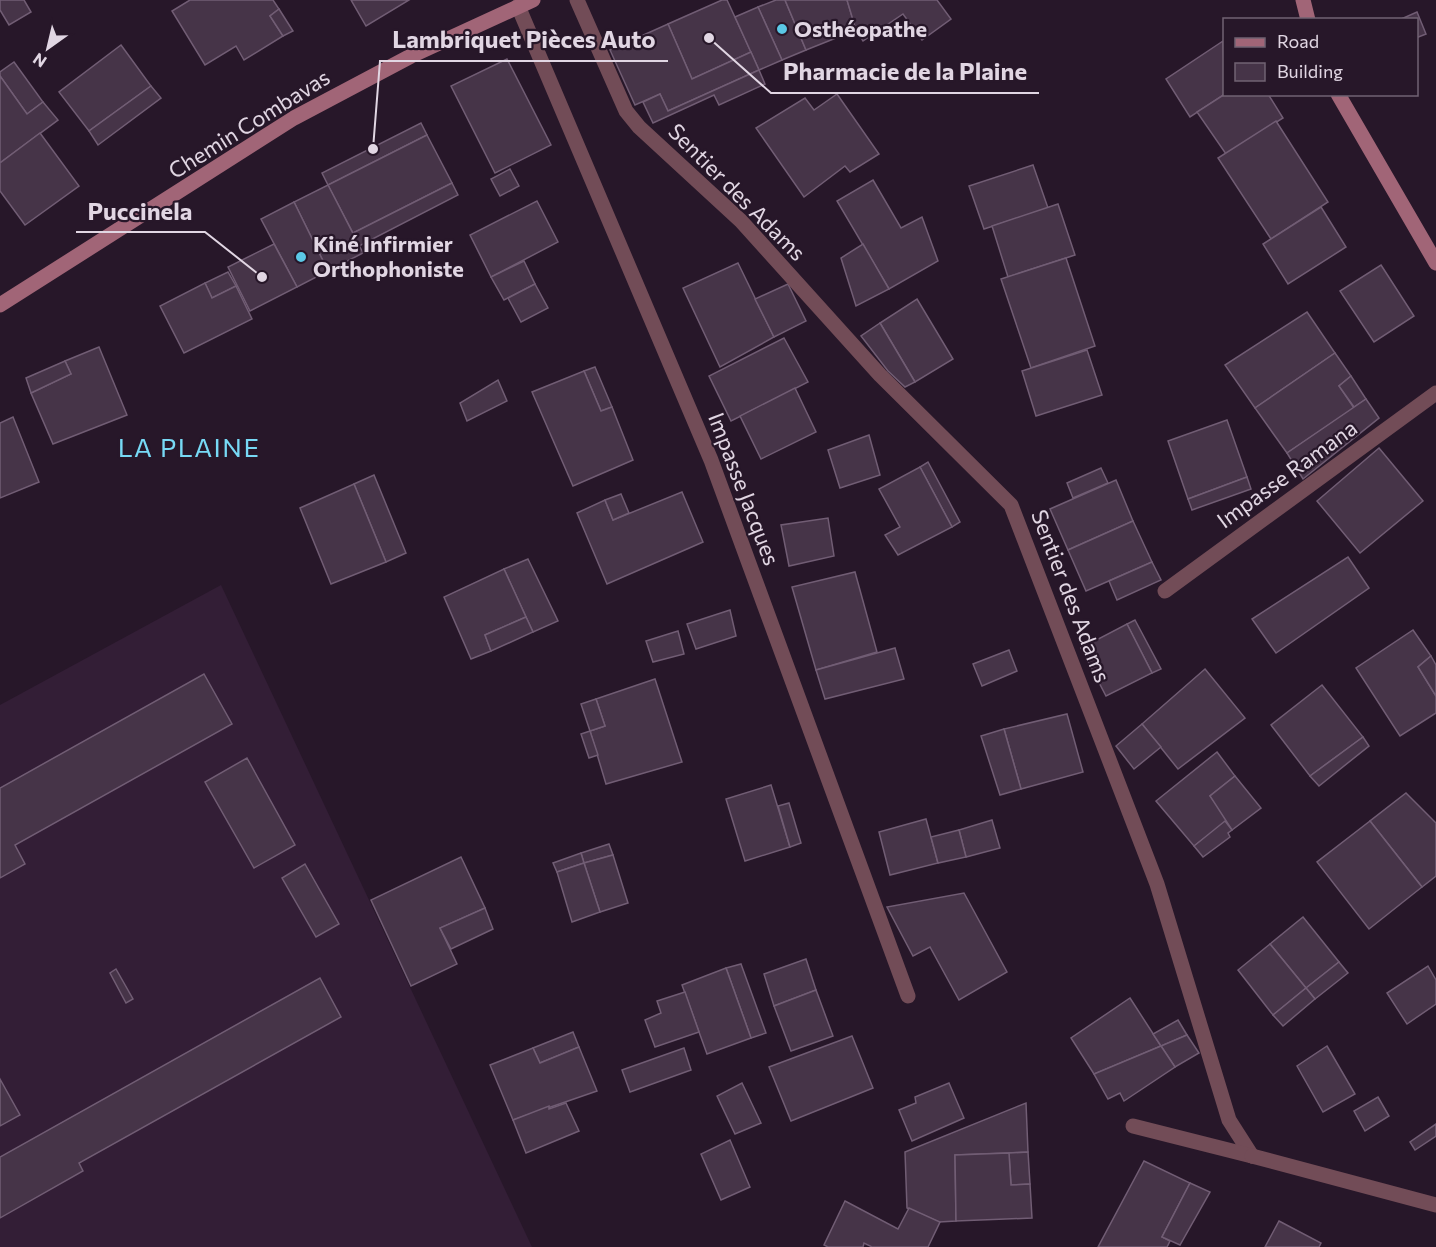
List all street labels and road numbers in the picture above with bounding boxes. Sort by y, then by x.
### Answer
street label: Chemin Combavas [163,63,334,184]
street label: Sentier des Adams [663,117,812,266]
street label: Impasse Jacques [703,409,786,569]
street label: Impasse Ramana [1211,414,1362,534]
street label: Sentier des Adams [1026,506,1117,686]

